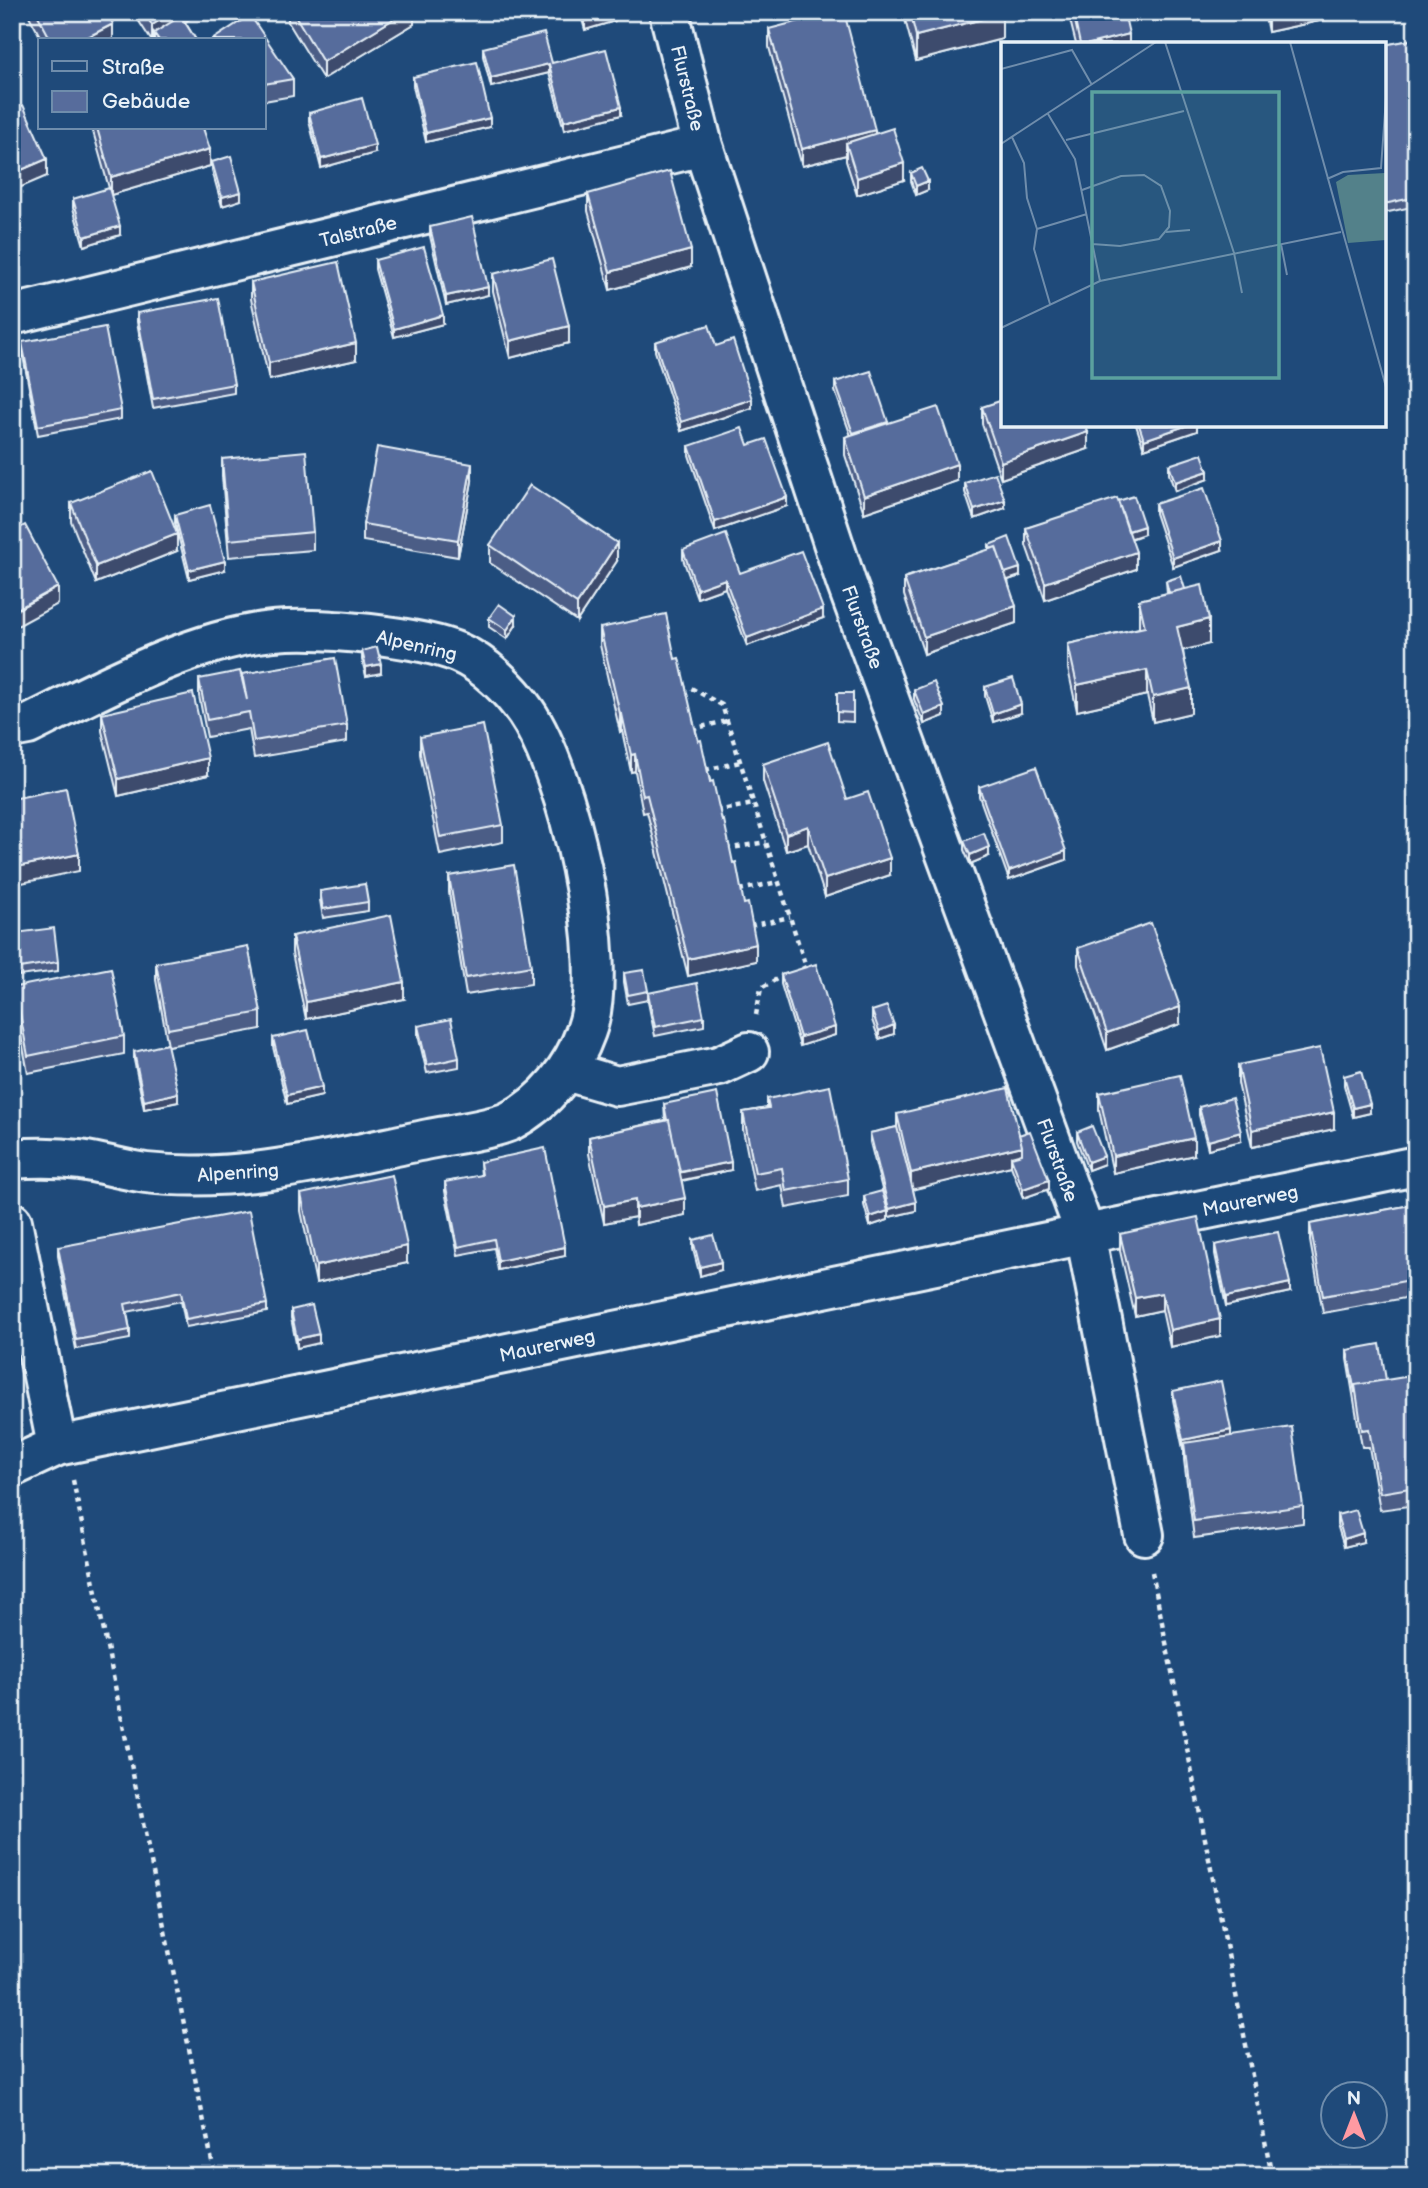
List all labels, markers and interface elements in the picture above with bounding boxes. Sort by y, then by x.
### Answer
legend [38,38,266,130]
inset map [1001,42,1386,427]
street label: Flurstraße [665,43,708,134]
text: Straße [102,55,164,80]
text: Gebäude [102,89,190,114]
street label: Talstraße [317,212,399,253]
street label: Flurstraße [836,583,887,672]
street label: Alpenring [374,626,459,667]
street label: Flurstraße [1031,1116,1082,1205]
street label: Alpenring [196,1159,280,1188]
street label: Maurerweg [1200,1181,1300,1222]
street label: Maurerweg [497,1325,597,1368]
north arrow [1320,2080,1390,2150]
text: N [1347,2088,1361,2111]

